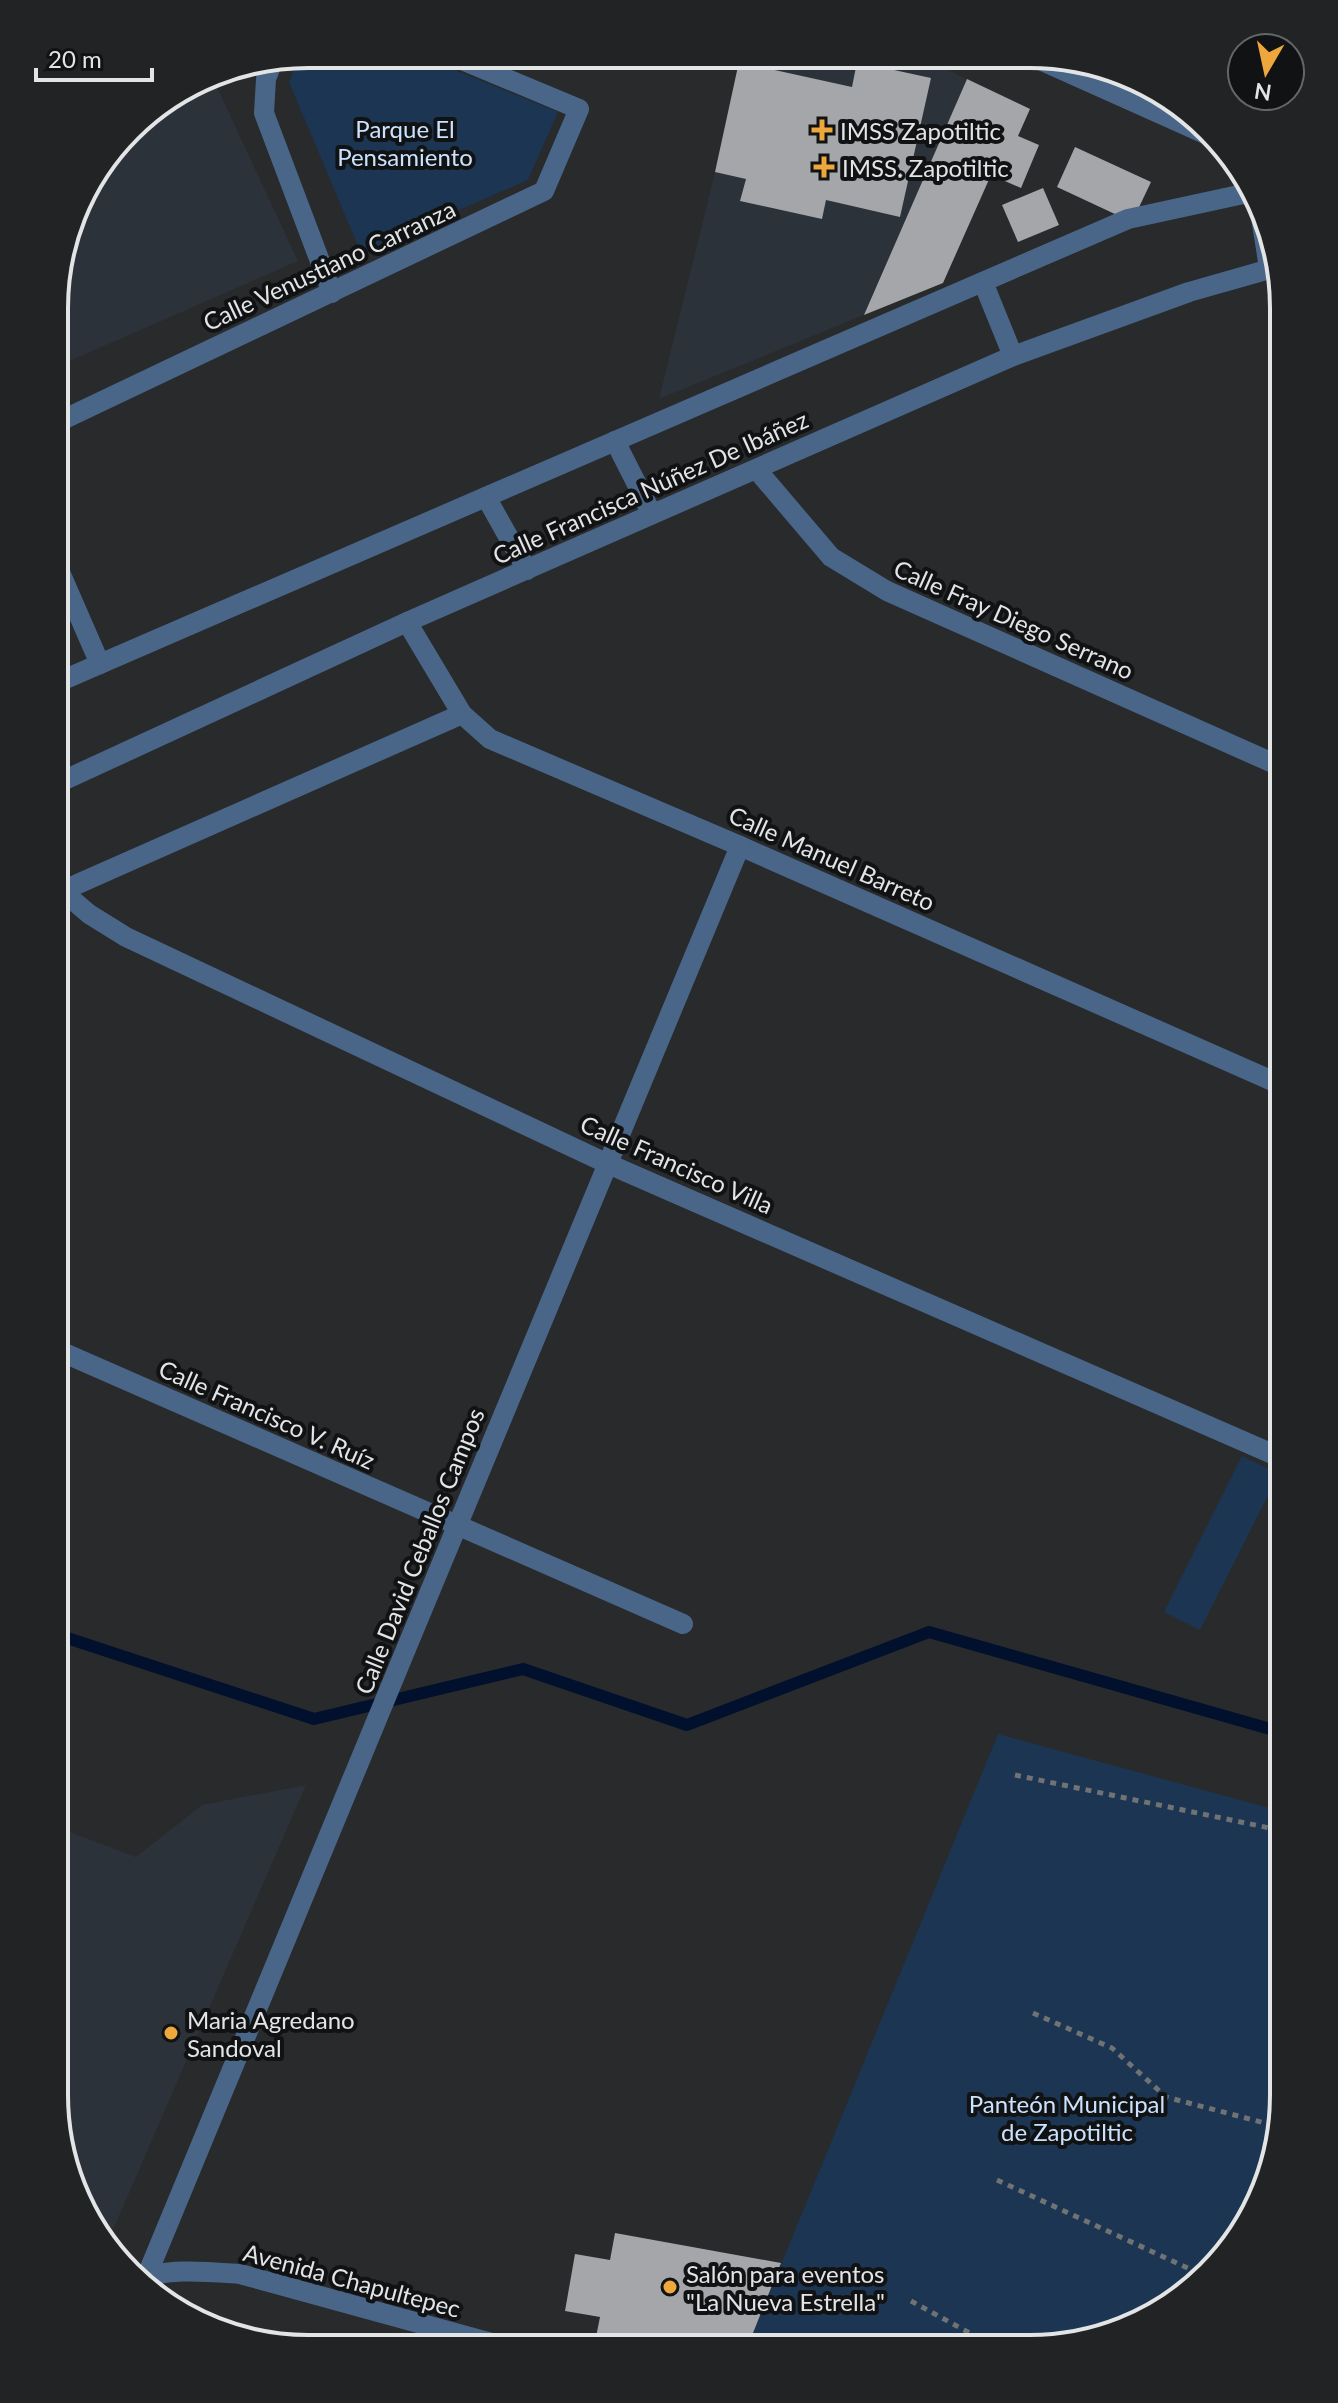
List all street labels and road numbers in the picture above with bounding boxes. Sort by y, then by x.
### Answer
street label: Calle Venustiano Carranza [198,194,460,336]
street label: Calle Francisca Núñez De Ibáñez [488,404,812,570]
street label: Calle Fray Diego Serrano [890,553,1138,685]
street label: Calle Manuel Barreto [725,800,939,916]
street label: Calle Francisco Villa [576,1109,778,1219]
street label: Calle Francisco V. Ruíz [155,1353,379,1475]
street label: Calle David Ceballos Campos [348,1404,490,1698]
street label: Avenida Chapultepec [240,2237,464,2323]

